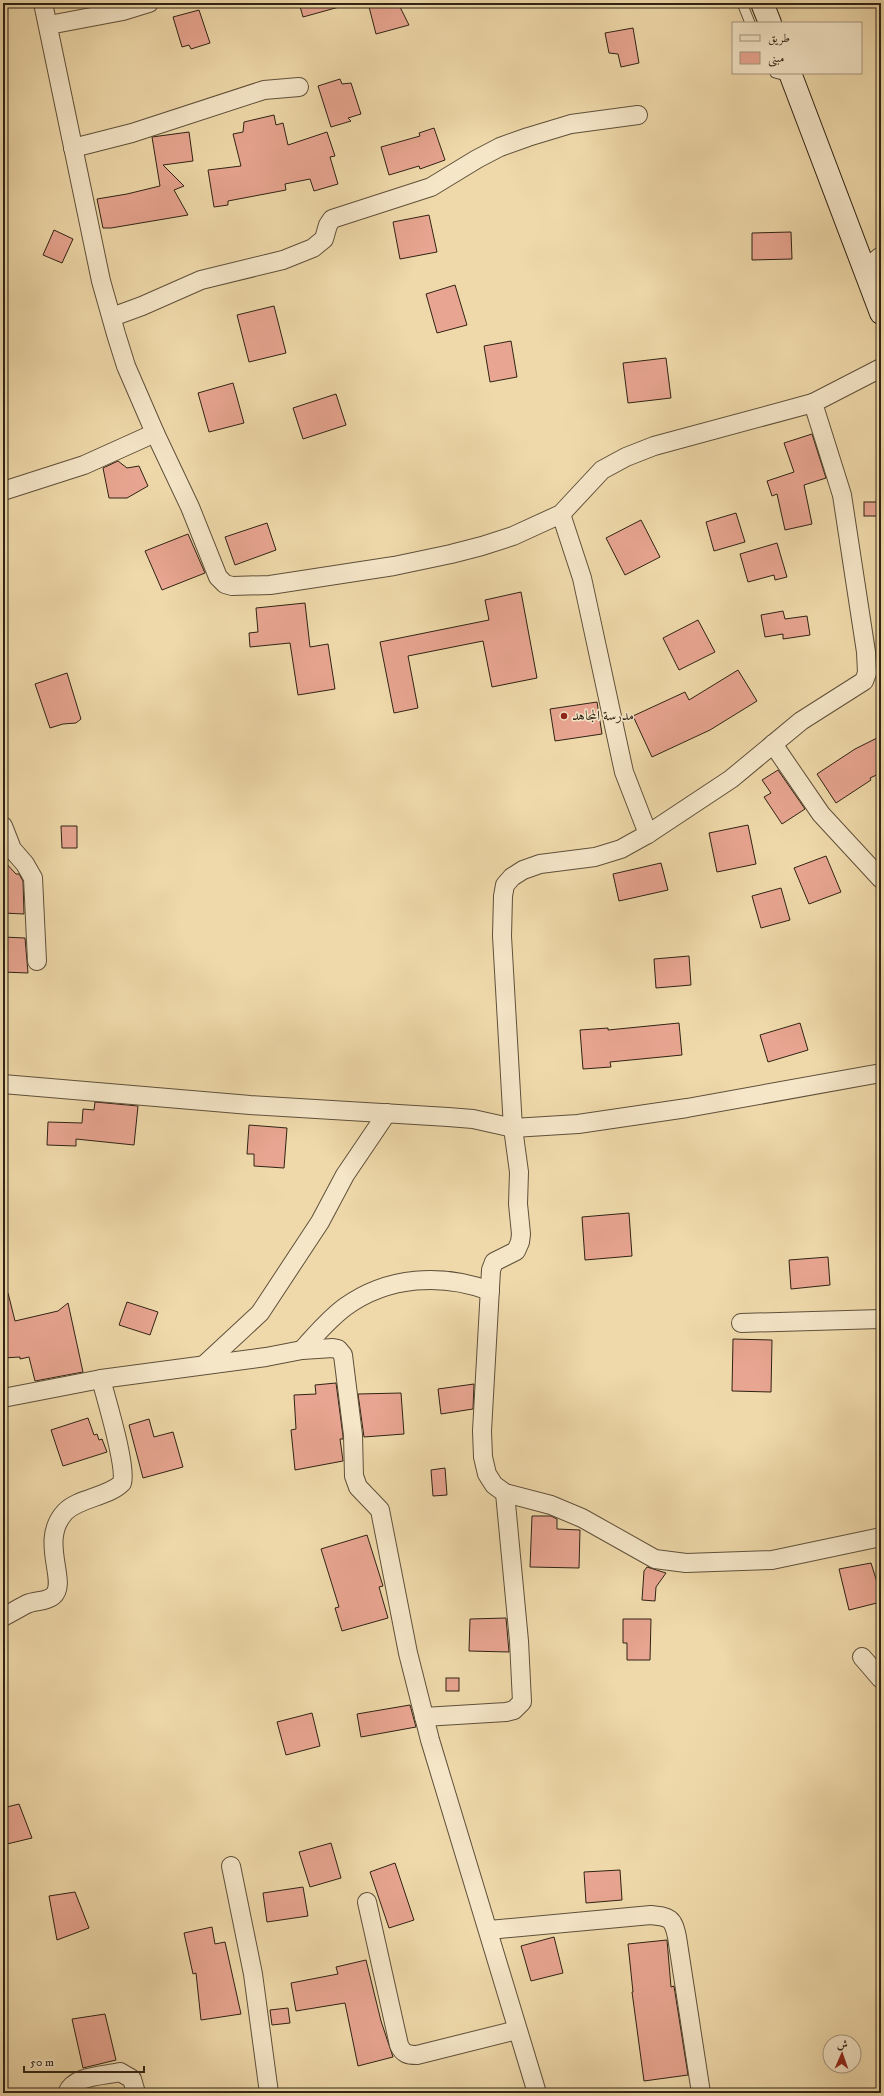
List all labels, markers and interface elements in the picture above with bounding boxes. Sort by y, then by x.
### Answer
legend [732,22,862,74]
text: طريق [768,31,790,46]
text: مبنى [768,51,784,67]
place label: مدرسة المجاهد [572,707,634,725]
marker: مدرسة المجاهد [559,711,569,721]
north arrow [822,2034,862,2074]
text: ش [837,2038,848,2052]
scale bar [24,2048,144,2074]
text: 50 m [30,2055,54,2070]

